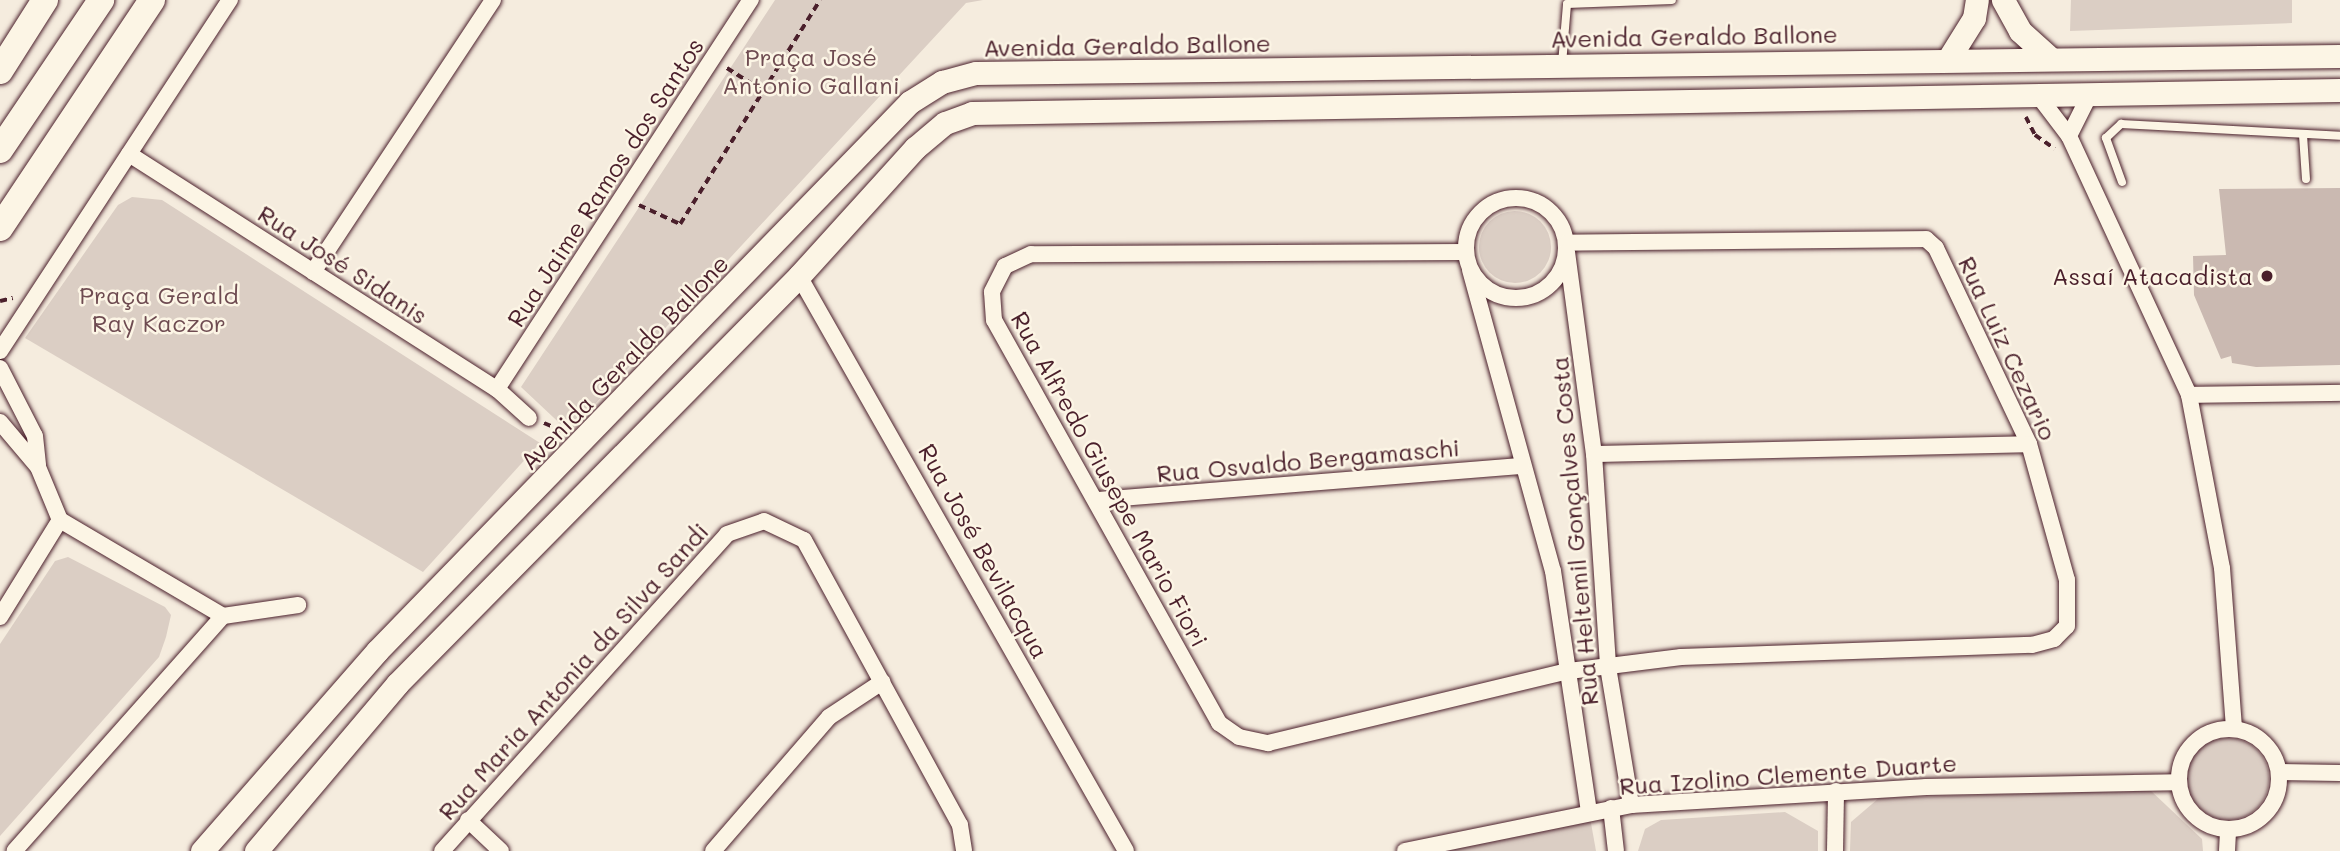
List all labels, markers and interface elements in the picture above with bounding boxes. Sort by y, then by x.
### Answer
street label: Avenida Geraldo Ballone [1550,19,1838,53]
street label: Avenida Geraldo Ballone [983,28,1271,62]
street label: Rua Jaime Ramos dos Santos [501,32,709,332]
park label: Praça José Antonio Gallani [722,43,900,99]
street label: Rua José Sidanis [253,199,433,329]
street label: Avenida Geraldo Ballone [514,249,734,475]
street label: Rua Luiz Cezario [1953,252,2063,444]
place label: Assaí Atacadista [2052,262,2253,290]
marker: Assaí Atacadista [2259,268,2275,284]
park label: Praça Gerald Ray Kaczor [79,281,239,337]
street label: Rua Alfredo Giusepe Mario Fiori [1006,306,1214,652]
street label: Rua Heltemil Gonçalves Costa [1544,355,1604,707]
street label: Rua Osvaldo Bergamaschi [1155,432,1461,488]
street label: Rua José Bevilacqua [913,439,1055,663]
street label: Rua Maria Antonia da Silva Sandi [432,517,714,825]
street label: Rua Izolino Clemente Duarte [1618,748,1958,800]

